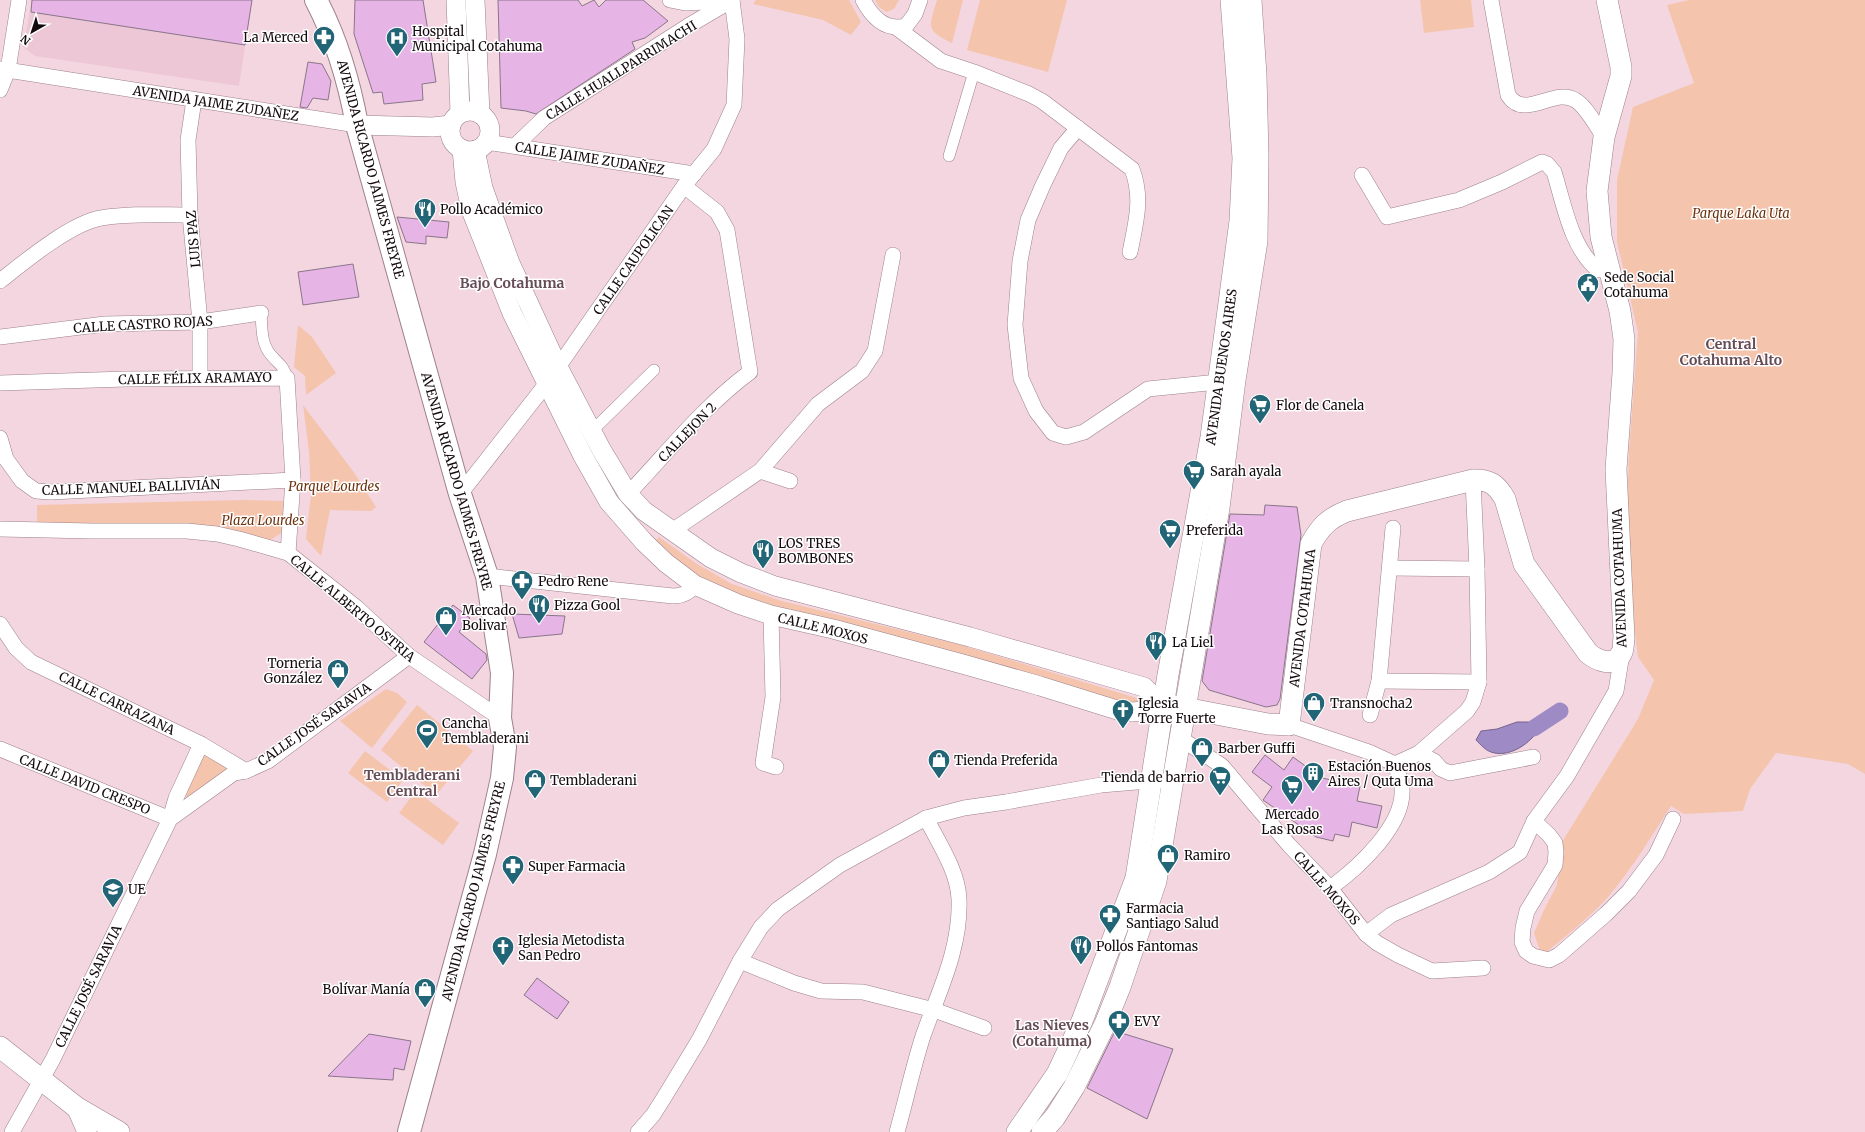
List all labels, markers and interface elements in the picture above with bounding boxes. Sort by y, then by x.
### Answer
north arrow [12,12,52,52]
street label: CALLE HUALLPARRIMACHI [543,17,700,124]
place label: Hospital Municipal Cotahuma [412,23,543,55]
pharmacy icon: La Merced [311,24,337,57]
hospital icon: Hospital Municipal Cotahuma [384,25,410,58]
place label: La Merced [243,29,308,46]
text: N [18,31,33,48]
street label: AVENIDA RICARDO JAIMES FREYRE [333,57,408,281]
street label: AVENIDA JAIME ZUDAÑEZ [131,82,300,125]
street label: CALLE JAIME ZUDAÑEZ [514,138,666,179]
restaurant icon: Pollo Académico [412,196,438,229]
place label: Pollo Académico [440,201,543,218]
street label: CALLE CAUPOLICAN [589,202,678,318]
park label: Parque Laka Uta [1692,205,1790,222]
street label: LUIS PAZ [183,209,204,268]
place label: Sede Social Cotahuma [1604,269,1674,301]
public building icon: Sede Social Cotahuma [1575,271,1601,304]
district label: Bajo Cotahuma [460,274,564,292]
street label: AVENIDA BUENOS AIRES [1202,288,1241,447]
street label: CALLE CASTRO ROJAS [73,312,213,337]
district label: Central Cotahuma Alto [1680,335,1782,369]
street label: CALLE FÉLIX ARAMAYO [118,368,272,388]
street label: AVENIDA RICARDO JAIMES FREYRE [417,369,496,593]
supermarket icon: Flor de Canela [1247,392,1273,425]
place label: Flor de Canela [1276,397,1364,414]
street label: CALLEJON 2 [655,399,720,466]
supermarket icon: Sarah ayala [1181,458,1207,491]
place label: Sarah ayala [1210,463,1282,480]
street label: CALLE MANUEL BALLIVIÁN [42,475,220,499]
park label: Parque Lourdes [288,478,380,495]
street label: AVENIDA COTAHUMA [1609,507,1630,649]
park label: Plaza Lourdes [222,512,305,529]
supermarket icon: Preferida [1157,517,1183,550]
place label: Preferida [1186,522,1243,539]
place label: LOS TRES BOMBONES [778,535,854,567]
restaurant icon: LOS TRES BOMBONES [750,537,776,570]
street label: AVENIDA COTAHUMA [1285,547,1320,689]
street label: CALLE ALBERTO OSTRIA [287,551,419,666]
pharmacy icon: Pedro Rene [509,568,535,601]
place label: Pedro Rene [538,573,608,590]
restaurant icon: Pizza Gool [526,592,552,625]
place label: Pizza Gool [554,597,620,614]
place label: Mercado Bolivar [462,602,516,634]
shop icon: Mercado Bolivar [433,604,459,637]
street label: CALLE MOXOS [776,609,870,648]
restaurant icon: La Liel [1143,629,1169,662]
place label: La Liel [1172,634,1213,651]
place label: Torneria González [264,655,322,687]
shop icon: Torneria González [325,657,351,690]
street label: CALLE CARRAZANA [56,668,178,739]
street label: CALLE JOSÉ SARAVIA [254,678,375,770]
shop icon: Transnocha2 [1301,690,1327,723]
place label: Iglesia Torre Fuerte [1138,695,1216,727]
place label: Transnocha2 [1330,695,1413,712]
church icon: Iglesia Torre Fuerte [1110,697,1136,730]
place label: Cancha Tembladerani [442,715,529,747]
sports icon: Cancha Tembladerani [414,717,440,750]
shop icon: Barber Guffi [1189,735,1215,768]
place label: Barber Guffi [1218,740,1296,757]
shop icon: Tienda Preferida [926,747,952,780]
street label: CALLE DAVID CRESPO [17,750,153,819]
place label: Tienda Preferida [954,752,1058,769]
place label: Estación Buenos Aires / Quta Uma [1327,758,1434,790]
building icon: Estación Buenos Aires / Quta Uma [1300,760,1326,793]
supermarket icon: Tienda de barrio [1207,764,1233,797]
district label: Tembladerani Central [364,766,460,800]
shop icon: Tembladerani [522,767,548,800]
place label: Tienda de barrio [1101,769,1204,786]
place label: Tembladerani [550,772,637,789]
supermarket icon: Mercado Las Rosas [1279,773,1305,806]
street label: AVENIDA RICARDO JAIMES FREYRE [438,779,509,1004]
place label: Mercado Las Rosas [1261,806,1323,838]
shop icon: Ramiro [1155,842,1181,875]
place label: Ramiro [1184,847,1231,864]
street label: CALLE MOXOS [1290,848,1363,929]
pharmacy icon: Super Farmacia [500,853,526,886]
place label: Super Farmacia [528,858,625,875]
school or university icon: UE [100,876,126,909]
place label: UE [128,881,147,898]
place label: Farmacia Santiago Salud [1126,900,1219,932]
pharmacy icon: Farmacia Santiago Salud [1097,902,1123,935]
street label: CALLE JOSÉ SARAVIA [50,921,126,1050]
place label: Iglesia Metodista San Pedro [518,932,625,964]
restaurant icon: Pollos Fantomas [1068,933,1094,966]
church icon: Iglesia Metodista San Pedro [490,934,516,967]
place label: Pollos Fantomas [1096,938,1198,955]
shop icon: Bolívar Manía [412,976,438,1009]
place label: Bolívar Manía [323,981,410,998]
pharmacy icon: EVY [1106,1008,1132,1041]
place label: EVY [1134,1013,1161,1030]
district label: Las Nieves (Cotahuma) [1012,1016,1092,1050]

